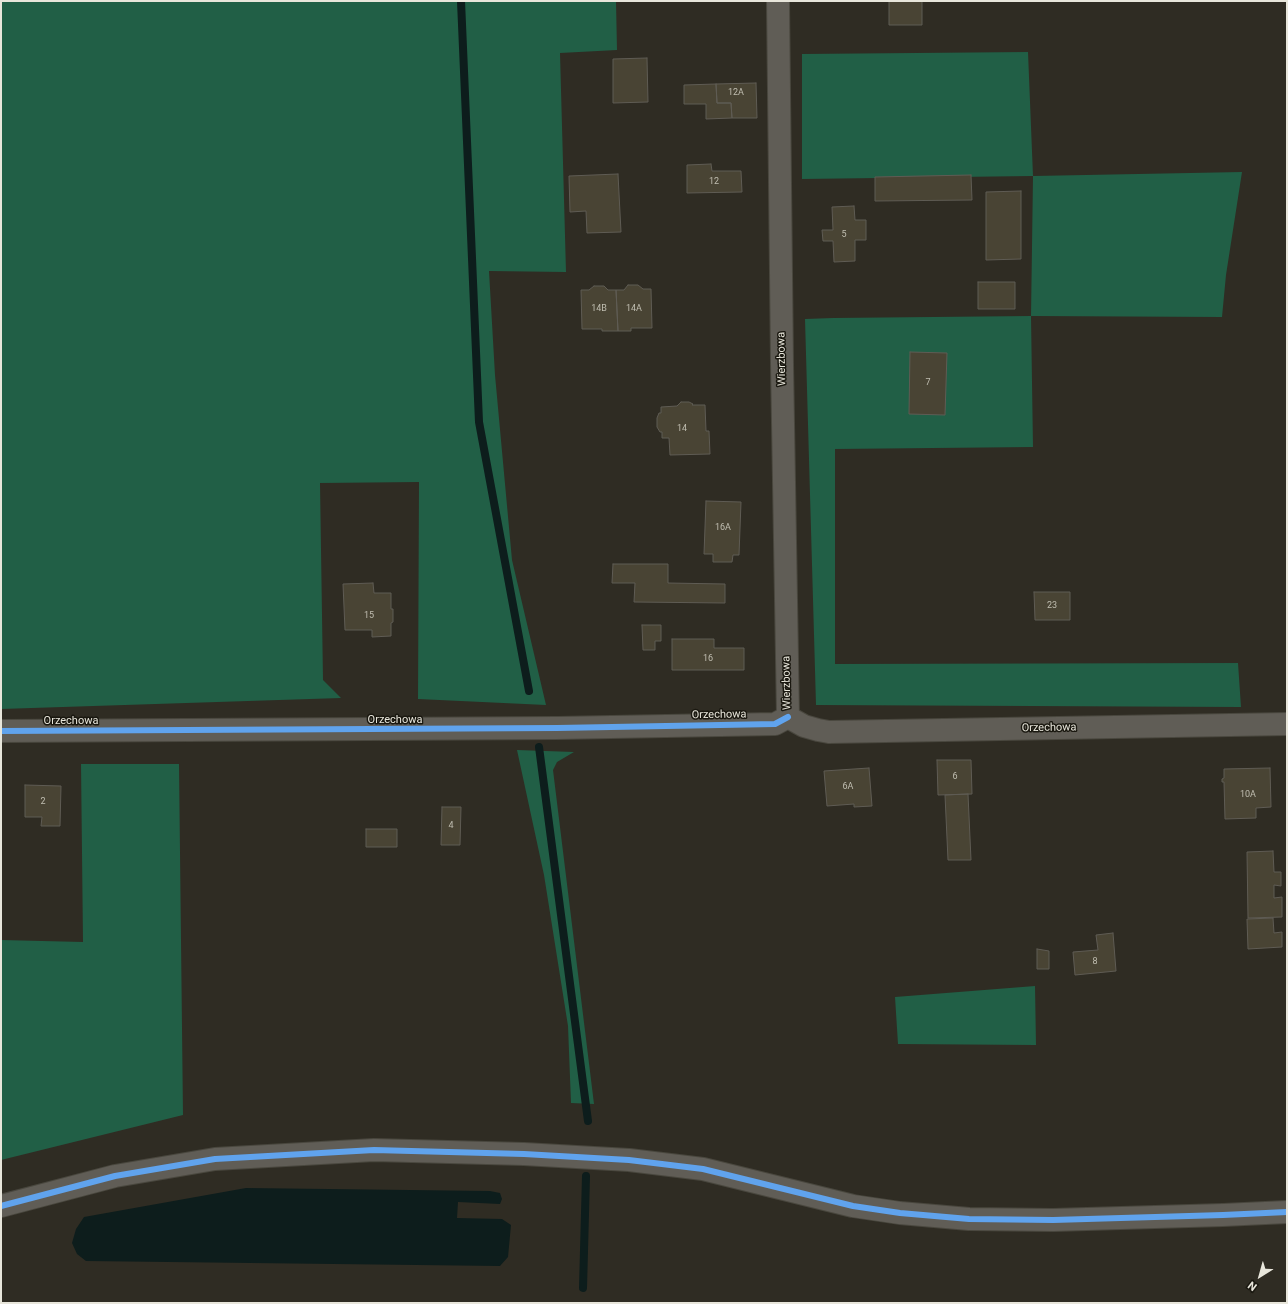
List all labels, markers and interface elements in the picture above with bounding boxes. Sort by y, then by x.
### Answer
house number: 12A [728,88,744,98]
house number: 12 [709,177,719,187]
house number: 5 [841,230,847,240]
house number: 14B [591,304,607,314]
house number: 14A [626,304,642,314]
street label: Wierzbowa [775,332,789,386]
house number: 7 [925,378,931,388]
house number: 14 [677,424,687,434]
house number: 16A [715,523,731,533]
house number: 23 [1047,601,1057,611]
house number: 15 [364,611,374,621]
house number: 16 [703,654,713,664]
street label: Wierzbowa [780,656,794,710]
street label: Orzechowa [691,708,747,722]
street label: Orzechowa [368,713,422,727]
street label: Orzechowa [44,714,98,728]
street label: Orzechowa [1021,721,1077,735]
house number: 6 [952,772,958,782]
house number: 6A [843,782,853,792]
house number: 10A [1240,790,1256,800]
house number: 2 [40,797,46,807]
house number: 4 [448,821,454,831]
house number: 8 [1092,957,1098,967]
north arrow [1240,1256,1280,1296]
text: N [1245,1278,1259,1294]

